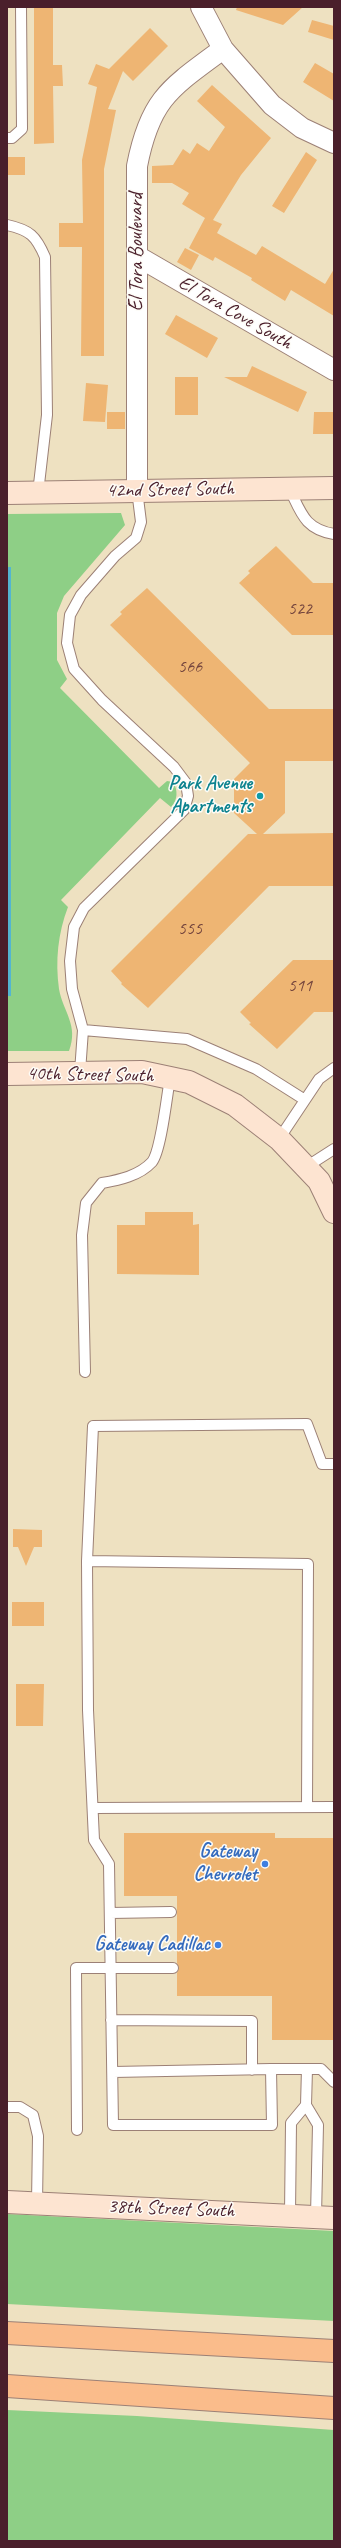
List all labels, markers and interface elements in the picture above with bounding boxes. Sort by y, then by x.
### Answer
street label: El Tora Boulevard [125,193,149,311]
street label: El Tora Cove South [174,271,296,355]
street label: 42nd Street South [106,477,234,503]
house number: 522 [288,598,312,620]
house number: 566 [178,656,202,678]
place label: Park Avenue Apartments [168,772,252,819]
marker: Park Avenue Apartments [255,791,265,801]
house number: 555 [178,918,202,940]
house number: 511 [288,975,312,997]
street label: 40th Street South [26,1062,154,1088]
place label: Gateway Chevrolet [193,1840,257,1887]
marker: Gateway Chevrolet [260,1859,270,1869]
place label: Gateway Cadillac [94,1933,210,1957]
marker: Gateway Cadillac [213,1940,223,1950]
street label: 38th Street South [107,2195,235,2223]

